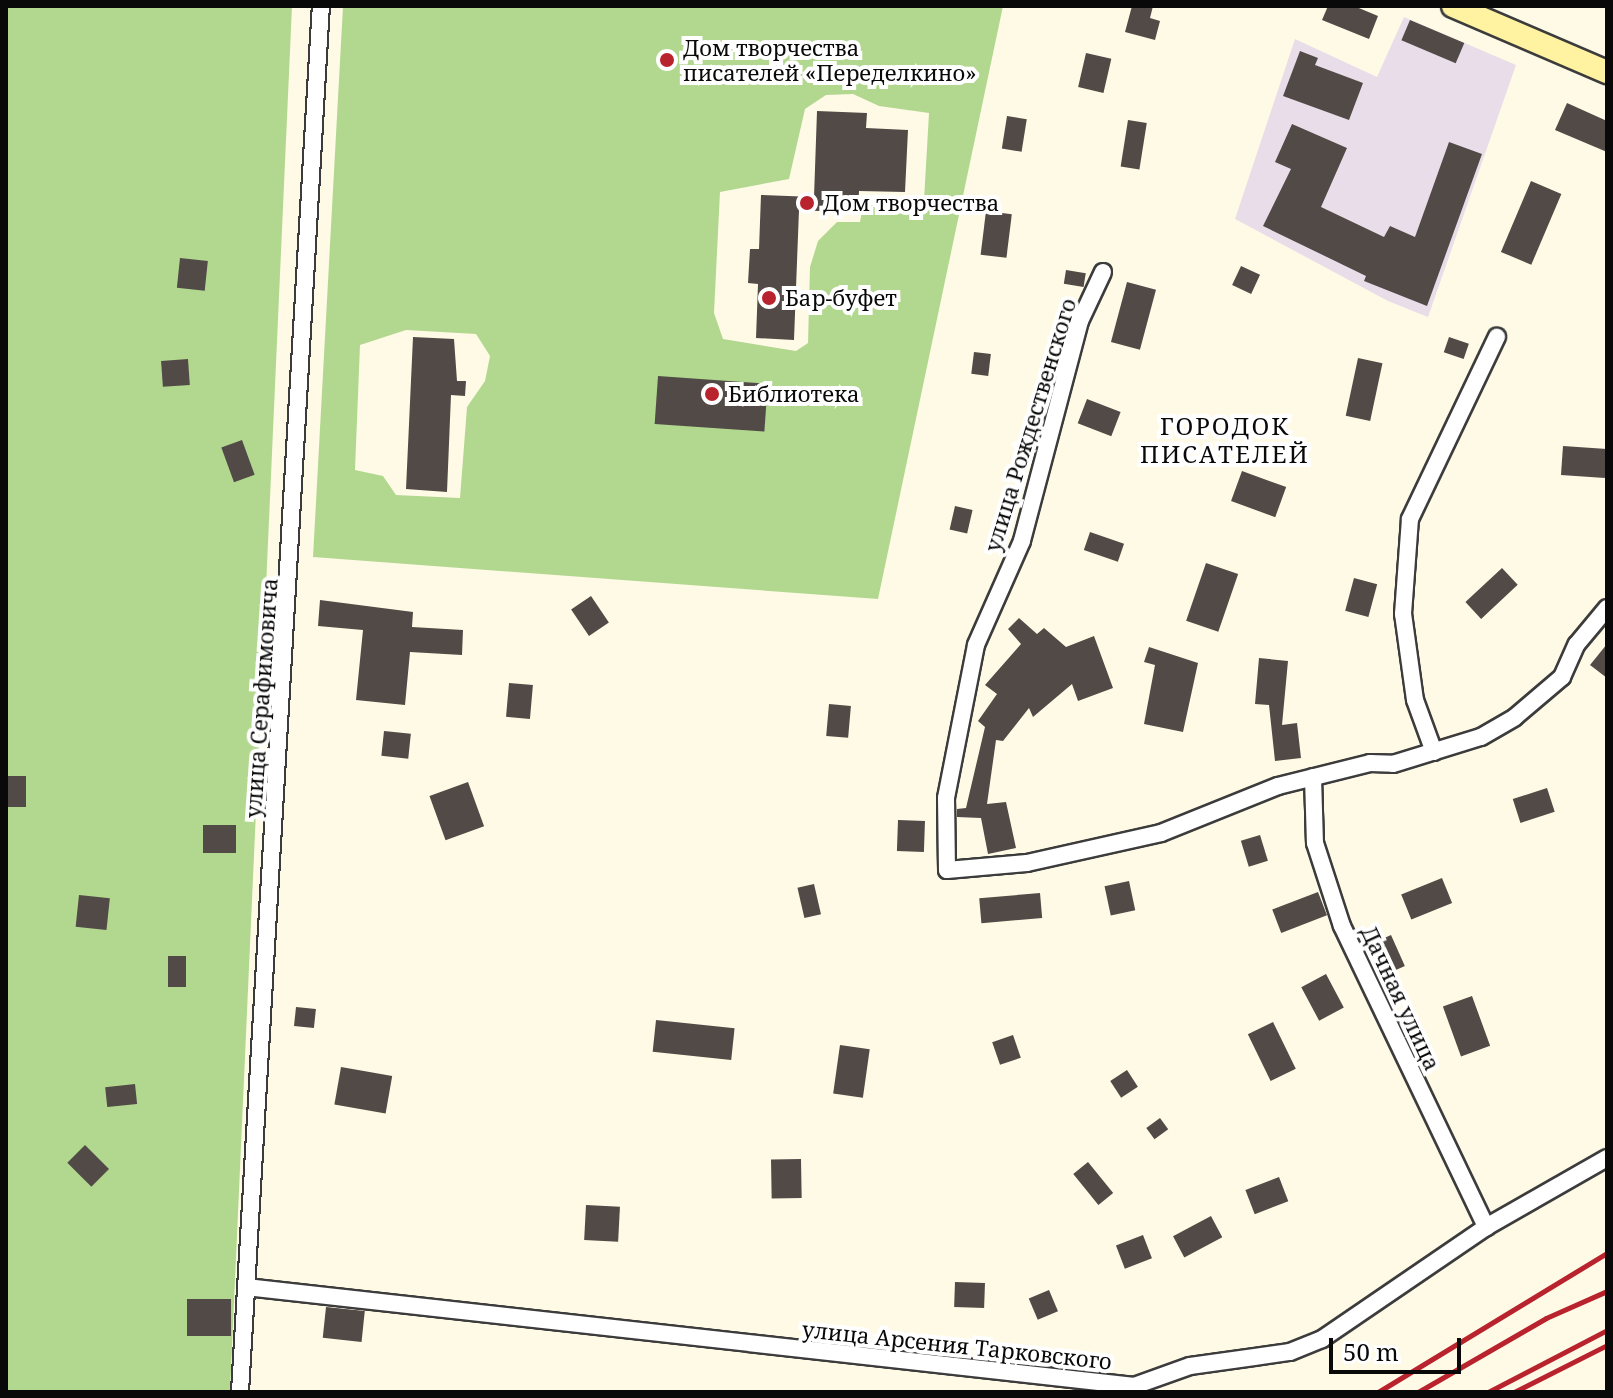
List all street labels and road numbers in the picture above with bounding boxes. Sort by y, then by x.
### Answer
street label: улица Рождественского [979,295,1081,555]
street label: улица Серафимовича [239,577,283,819]
street label: Дачная улица [1356,922,1446,1074]
street label: улица Арсения Тарковского [801,1316,1113,1374]

